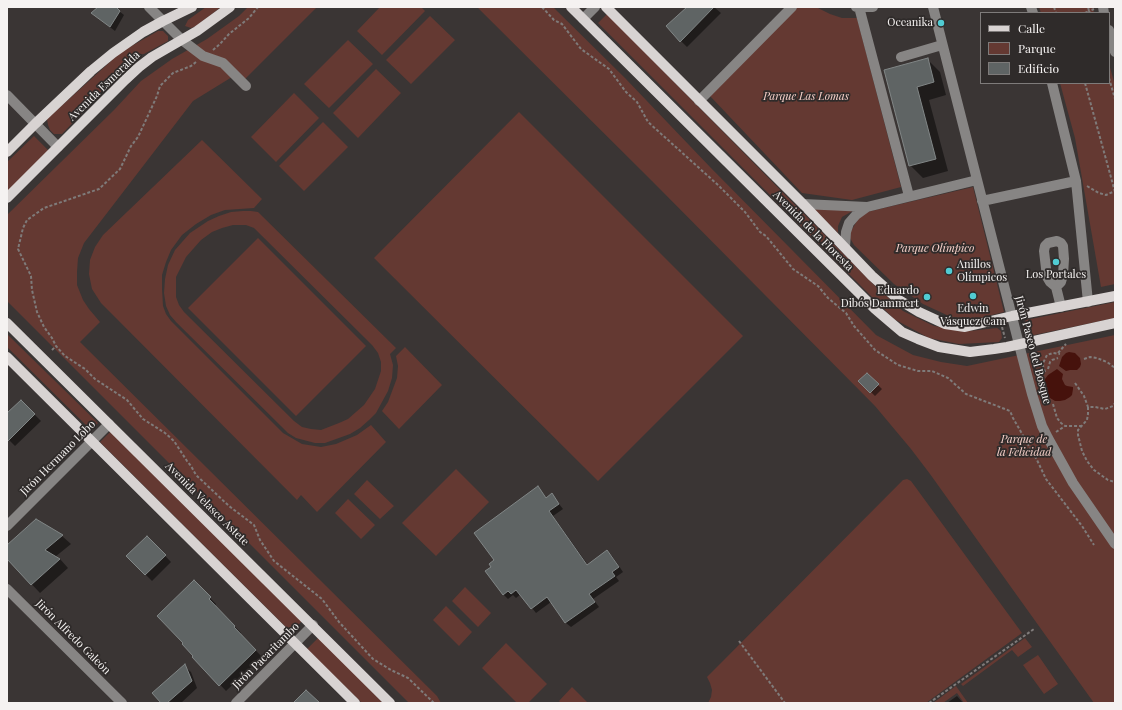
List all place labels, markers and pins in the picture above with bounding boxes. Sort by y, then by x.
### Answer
place label: Oceanika [887,16,933,30]
marker: Oceanika [936,18,946,28]
marker: Los Portales [1051,257,1061,267]
place label: Anillos Olímpicos [957,258,1007,284]
marker: Anillos Olímpicos [944,266,954,276]
place label: Los Portales [1026,268,1086,282]
place label: Eduardo Dibós Dammert [841,284,919,310]
marker: Edwin Vásquez Cam [968,291,978,301]
marker: Eduardo Dibós Dammert [922,292,932,302]
place label: Edwin Vásquez Cam [940,302,1006,328]

